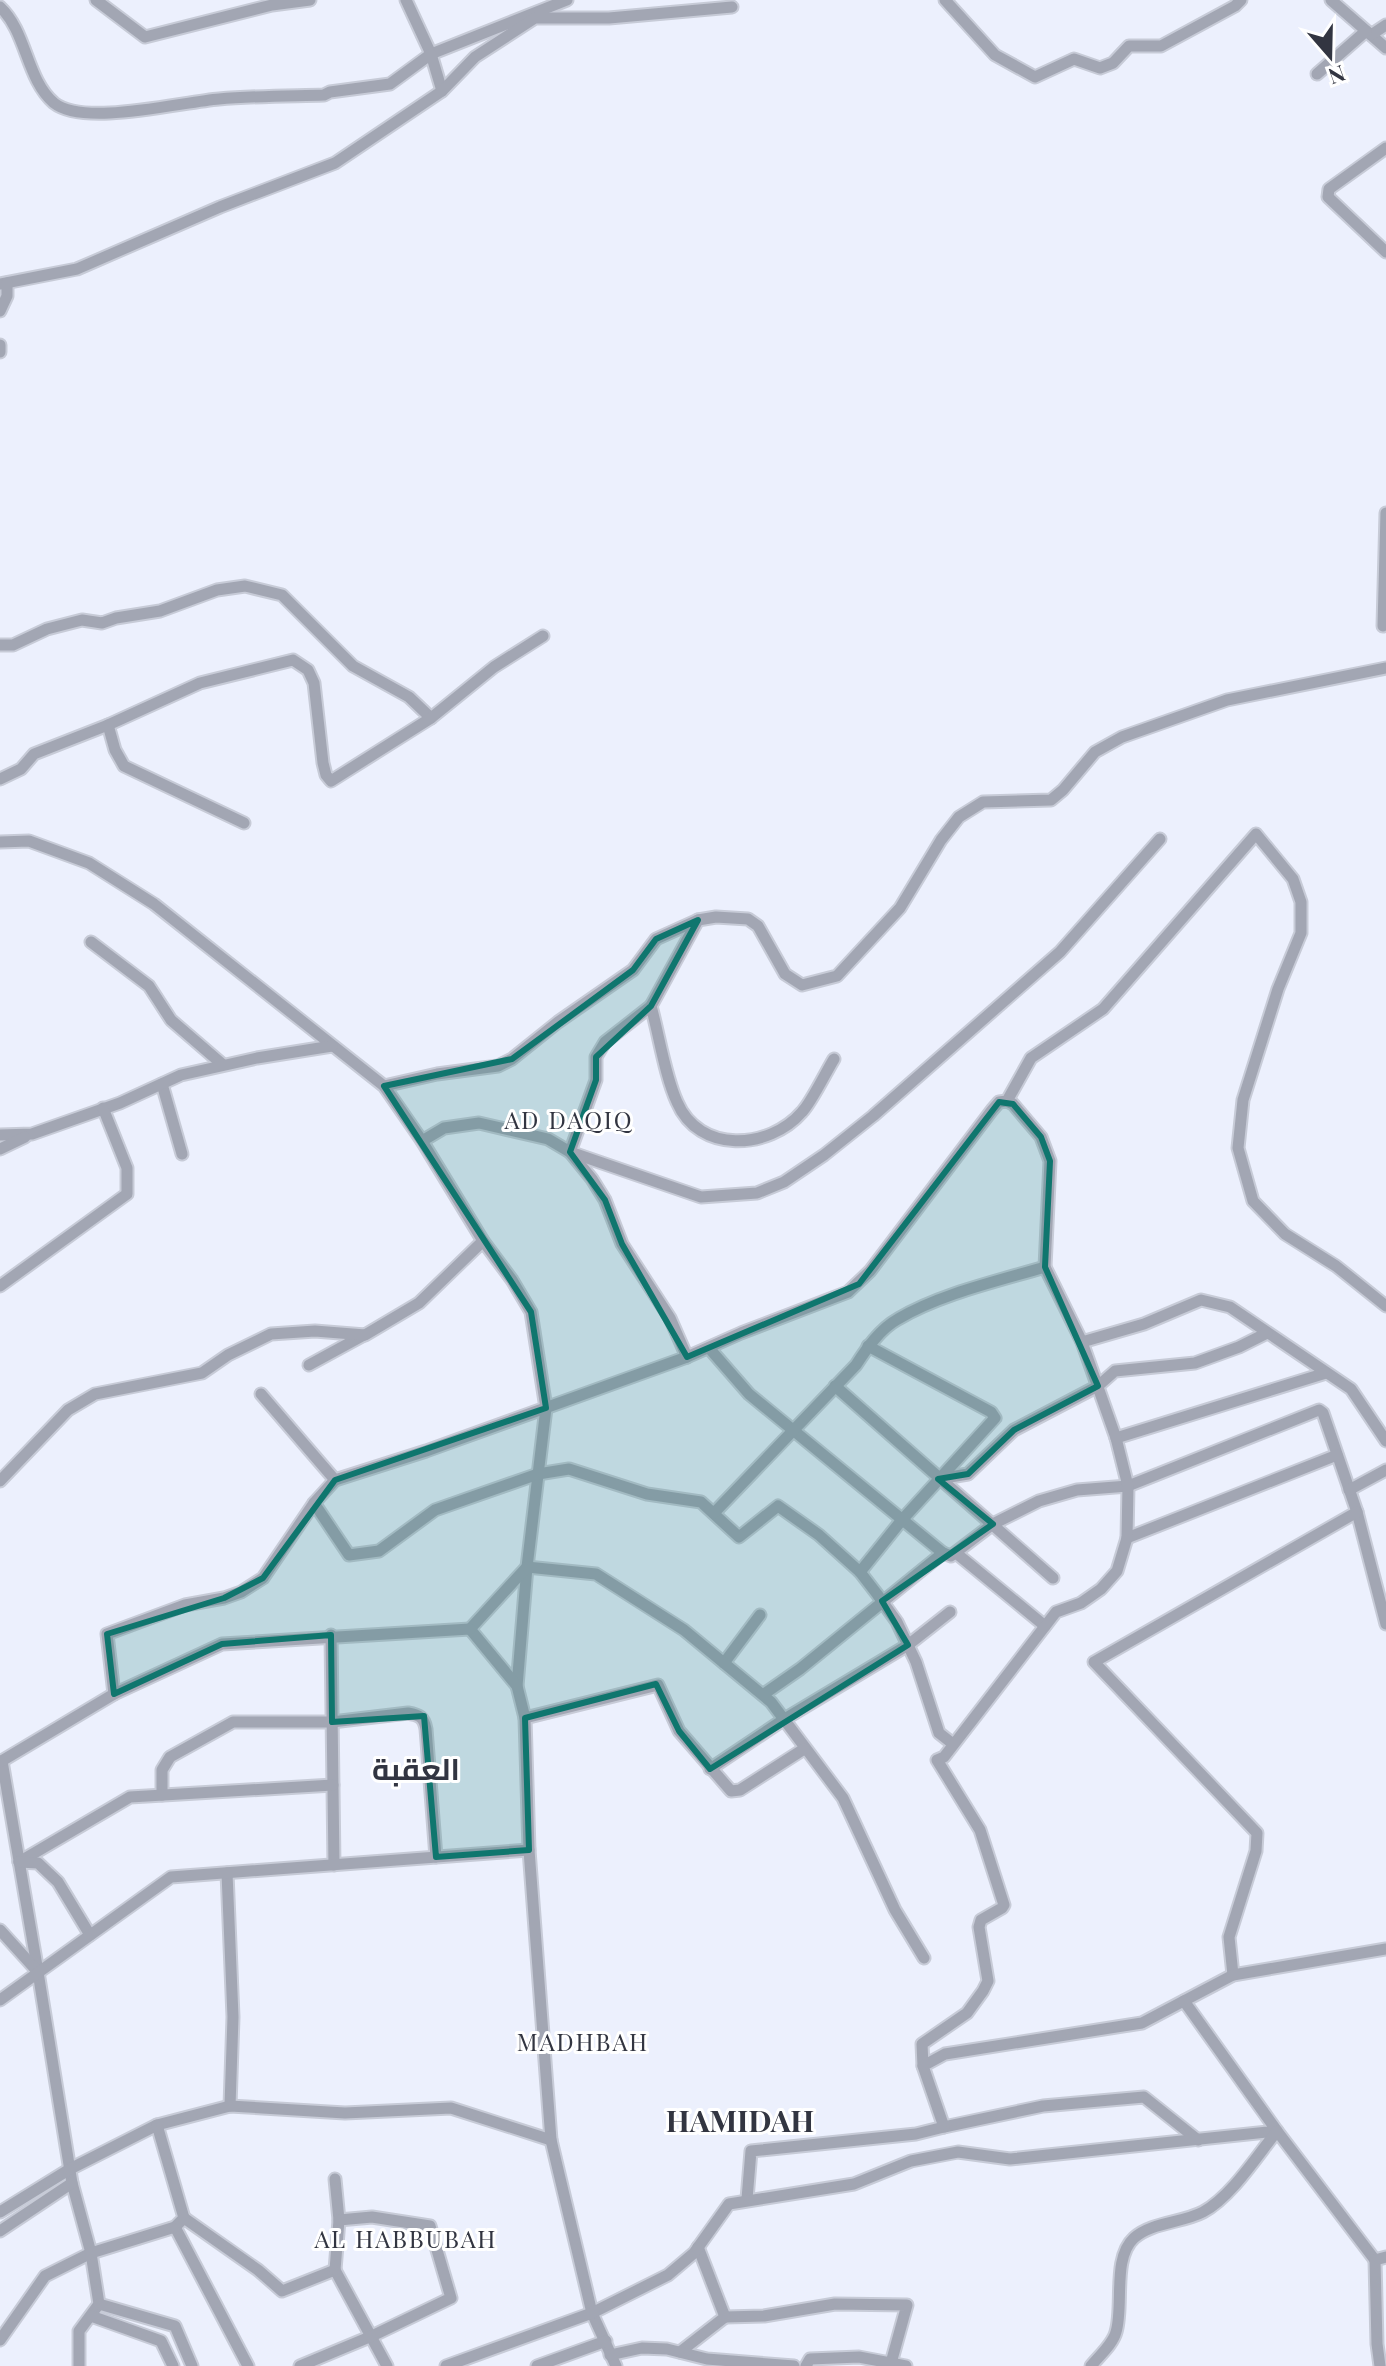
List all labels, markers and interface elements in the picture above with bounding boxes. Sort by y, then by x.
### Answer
north arrow [1290,16,1370,96]
text: N [1324,59,1350,93]
district label: AD DAQIQ [503,1103,634,1135]
district label: العقبة [372,1748,460,1788]
district label: MADHBAH [517,2025,649,2057]
district label: HAMIDAH [666,2100,814,2140]
district label: AL HABBUBAH [313,2222,498,2254]

